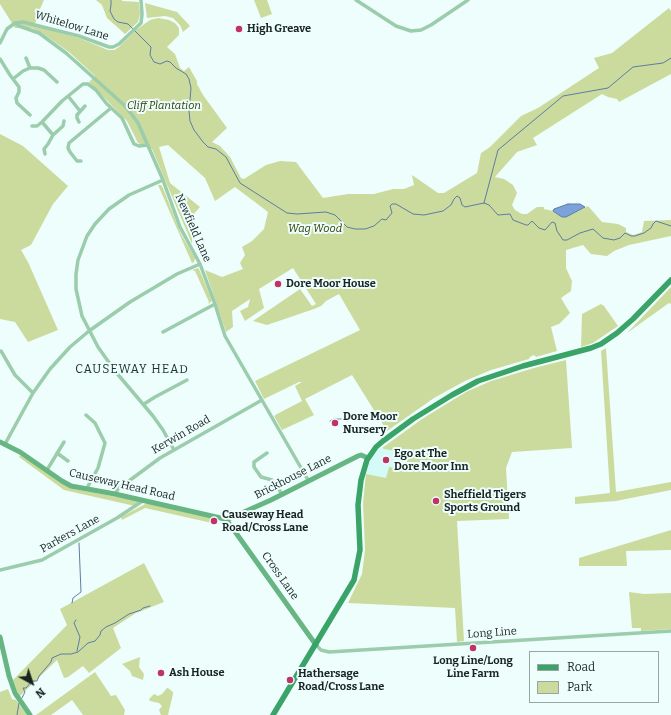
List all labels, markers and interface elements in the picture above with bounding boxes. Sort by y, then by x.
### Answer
street label: Whitelow Lane [34,9,110,43]
place label: High Greave [247,22,311,36]
marker: High Greave [234,24,244,34]
park label: Cliff Plantation [127,99,201,113]
street label: Newfield Lane [172,192,214,264]
park label: Wag Wood [288,222,342,236]
place label: Dore Moor House [286,277,376,291]
marker: Dore Moor House [273,279,283,289]
district label: CAUSEWAY HEAD [75,363,189,377]
place label: Dore Moor Nursery [343,410,398,436]
street label: Kerwin Road [149,413,213,457]
marker: Dore Moor Nursery [330,418,340,428]
place label: Ego at The Dore Moor Inn [394,447,469,473]
street label: Brickhouse Lane [252,452,334,502]
marker: Ego at The Dore Moor Inn [381,455,391,465]
street label: Causeway Head Road [68,466,176,504]
place label: Sheffield Tigers Sports Ground [444,488,526,514]
marker: Sheffield Tigers Sports Ground [431,496,441,506]
place label: Causeway Head Road/Cross Lane [222,508,308,534]
street label: Parkers Lane [38,512,102,556]
marker: Causeway Head Road/Cross Lane [209,516,219,526]
street label: Cross Lane [259,550,301,602]
street label: Long Line [467,625,517,641]
marker: Long Line/Long Line Farm [468,643,478,653]
legend [529,651,659,703]
place label: Long Line/Long Line Farm [433,654,513,680]
text: Road [567,660,595,674]
north arrow [12,663,52,703]
place label: Ash House [169,666,224,680]
place label: Hathersage Road/Cross Lane [298,667,384,693]
marker: Ash House [156,668,166,678]
marker: Hathersage Road/Cross Lane [285,675,295,685]
text: Park [567,680,592,694]
text: N [33,685,47,700]

